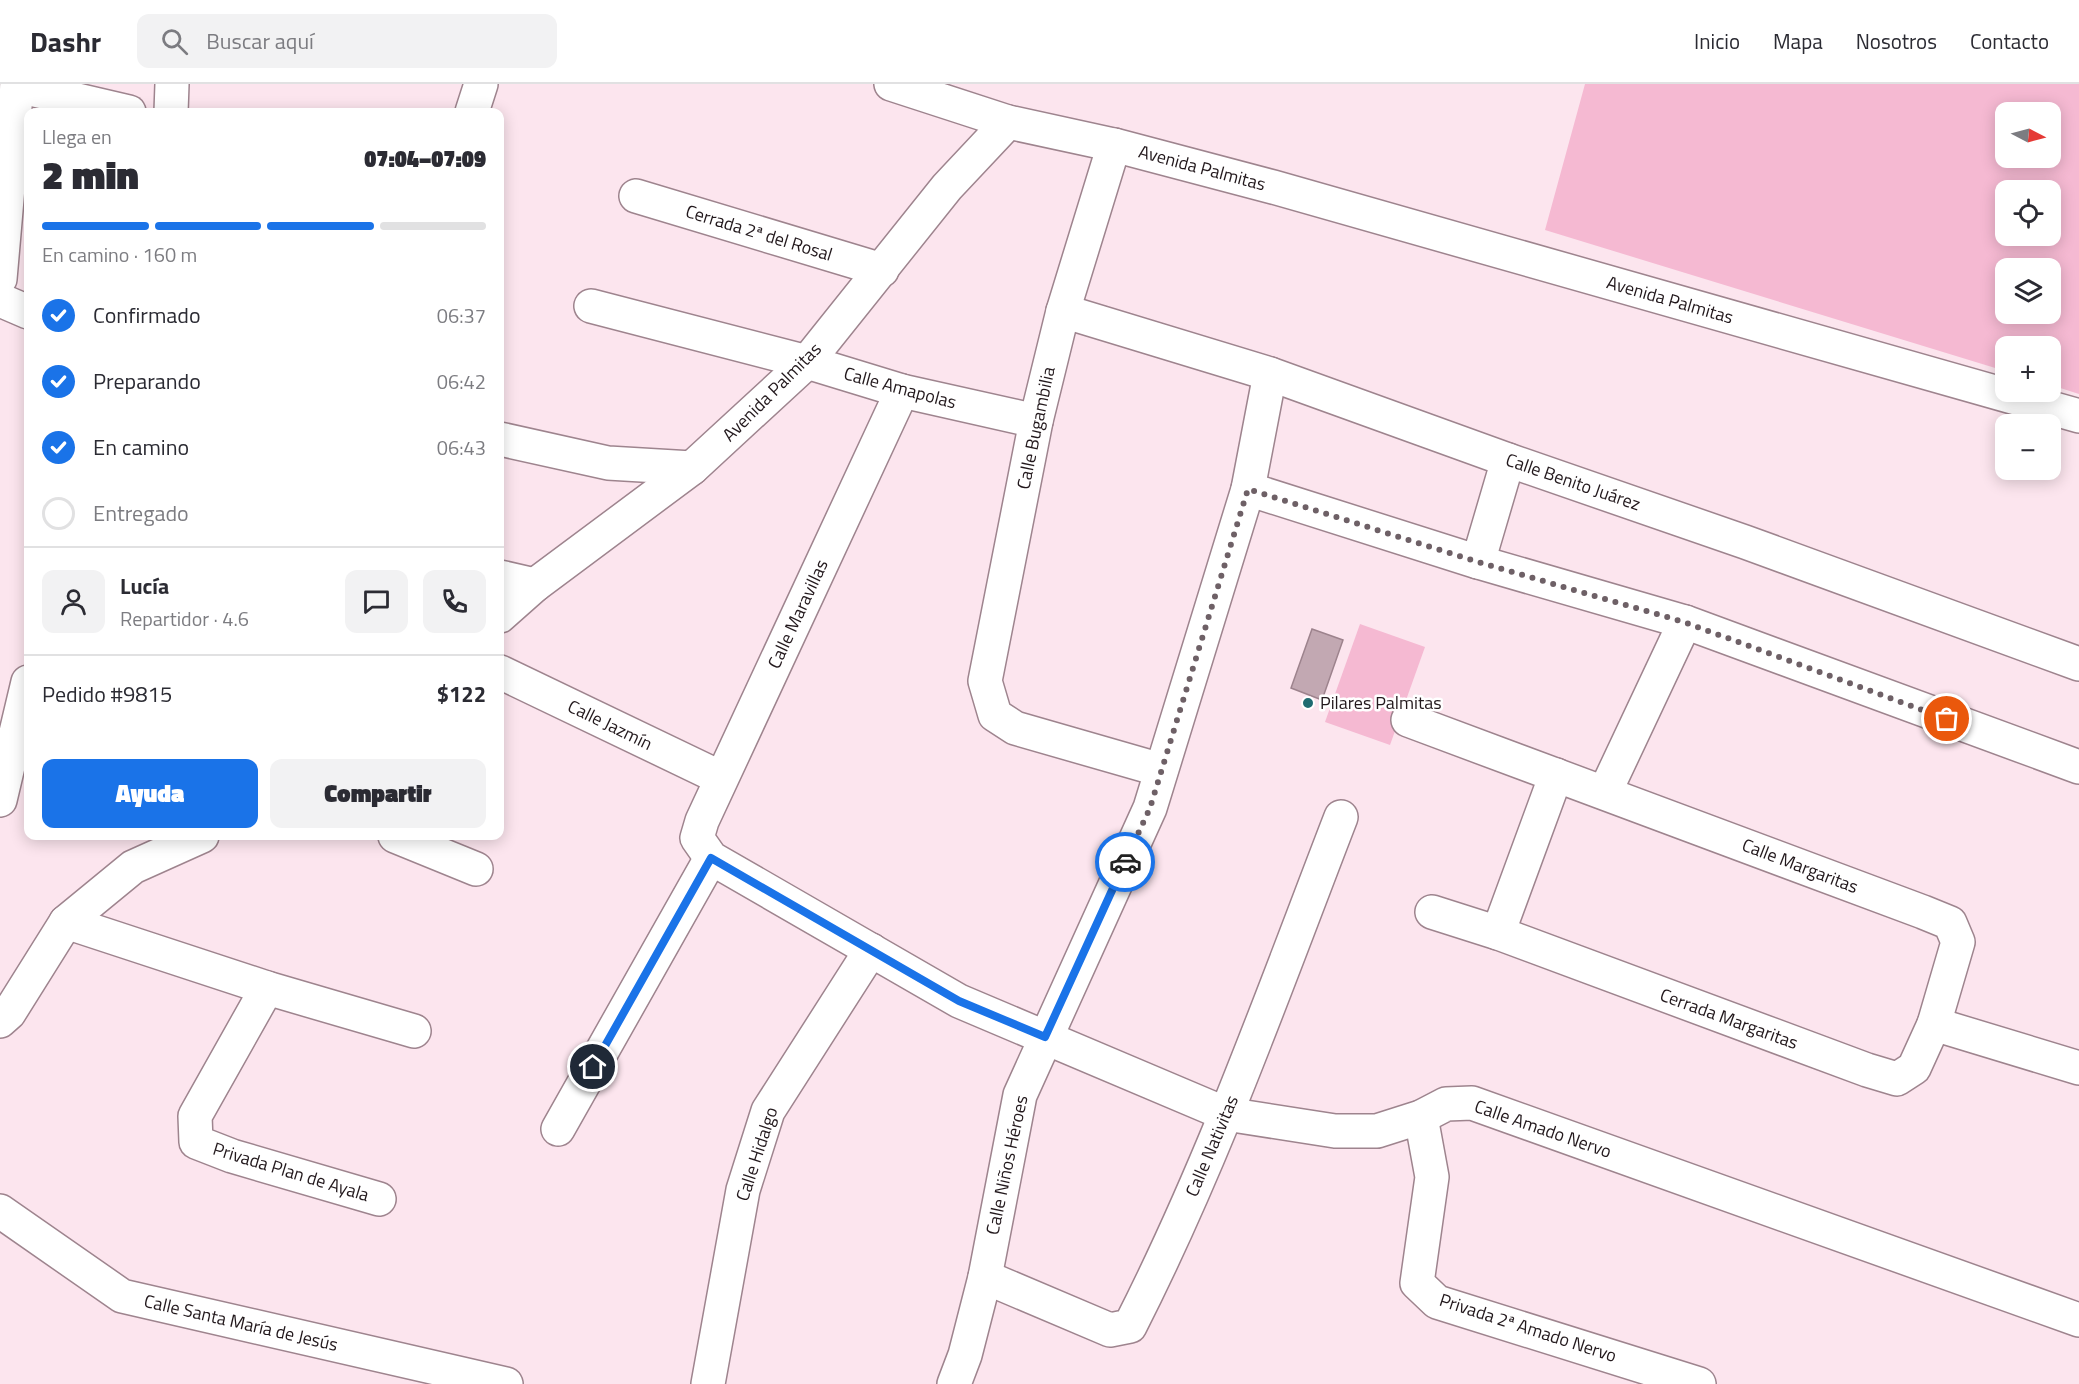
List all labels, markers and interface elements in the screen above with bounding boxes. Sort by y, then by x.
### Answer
search box [137,14,557,68]
text: Dashr [30,20,101,63]
text: Buscar aquí [206,24,314,58]
icon: search [158,25,191,58]
text: Inicio [1694,25,1740,57]
text: Mapa [1773,25,1823,57]
text: Nosotros [1856,25,1937,57]
text: Contacto [1970,25,2049,57]
north arrow [1995,102,2061,168]
map controls [1995,102,2061,480]
text: Llega en [42,121,112,152]
street label: Avenida Palmitas [1136,138,1269,197]
text: 07:04–07:09 [364,142,486,176]
text: 2 min [42,145,139,204]
button: locate [1995,180,2061,246]
street label: Cerrada 2ª del Rosal [682,197,836,268]
text: En camino · 160 m [42,239,197,270]
button: layers [1995,258,2061,324]
street label: Avenida Palmitas [1604,269,1737,330]
text: Confirmado [93,298,201,332]
icon: check [42,299,75,332]
text: 06:37 [437,300,486,331]
street label: Avenida Palmitas [716,336,827,447]
button: + [1995,336,2061,402]
street label: Calle Amapolas [841,360,959,416]
text: Preparando [93,364,201,398]
street label: Calle Bugambilia [1009,364,1062,492]
icon: check [42,365,75,398]
text: 06:42 [437,366,486,397]
button: − [1995,414,2061,480]
text: En camino [93,430,189,464]
icon: check [42,431,75,464]
text: 06:43 [437,432,486,463]
street label: Calle Benito Juárez [1502,446,1644,517]
text: Entregado [93,496,189,530]
street label: Calle Maravillas [760,555,835,673]
text: Lucía [120,569,169,603]
button: person [42,570,105,633]
button: chat [345,570,408,633]
button: phone [423,570,486,633]
text: Repartidor · 4.6 [120,603,249,634]
text: Pedido #9815 [42,677,172,711]
text: $122 [437,677,486,711]
place label: Pilares Palmitas [1320,689,1442,716]
street label: Calle Jazmín [563,692,657,757]
pin [1921,693,1972,744]
marker: Pilares Palmitas [1301,696,1315,710]
icon: bag [1930,702,1963,735]
button: Ayuda [42,759,258,828]
button: Compartir [270,759,486,828]
street label: Calle Margaritas [1738,831,1862,900]
courier [1095,832,1155,892]
icon: car [1109,846,1142,879]
street label: Cerrada Margaritas [1656,981,1802,1056]
pin [567,1041,618,1092]
icon: home [576,1050,609,1083]
street label: Calle Nativitas [1178,1091,1245,1201]
street label: Calle Amado Nervo [1471,1092,1615,1165]
street label: Calle Niños Héroes [979,1093,1034,1237]
street label: Calle Hidalgo [729,1103,784,1204]
street label: Privada Plan de Ayala [210,1135,373,1208]
street label: Privada 2ª Amado Nervo [1436,1286,1620,1369]
street label: Calle Santa María de Jesús [142,1287,341,1358]

